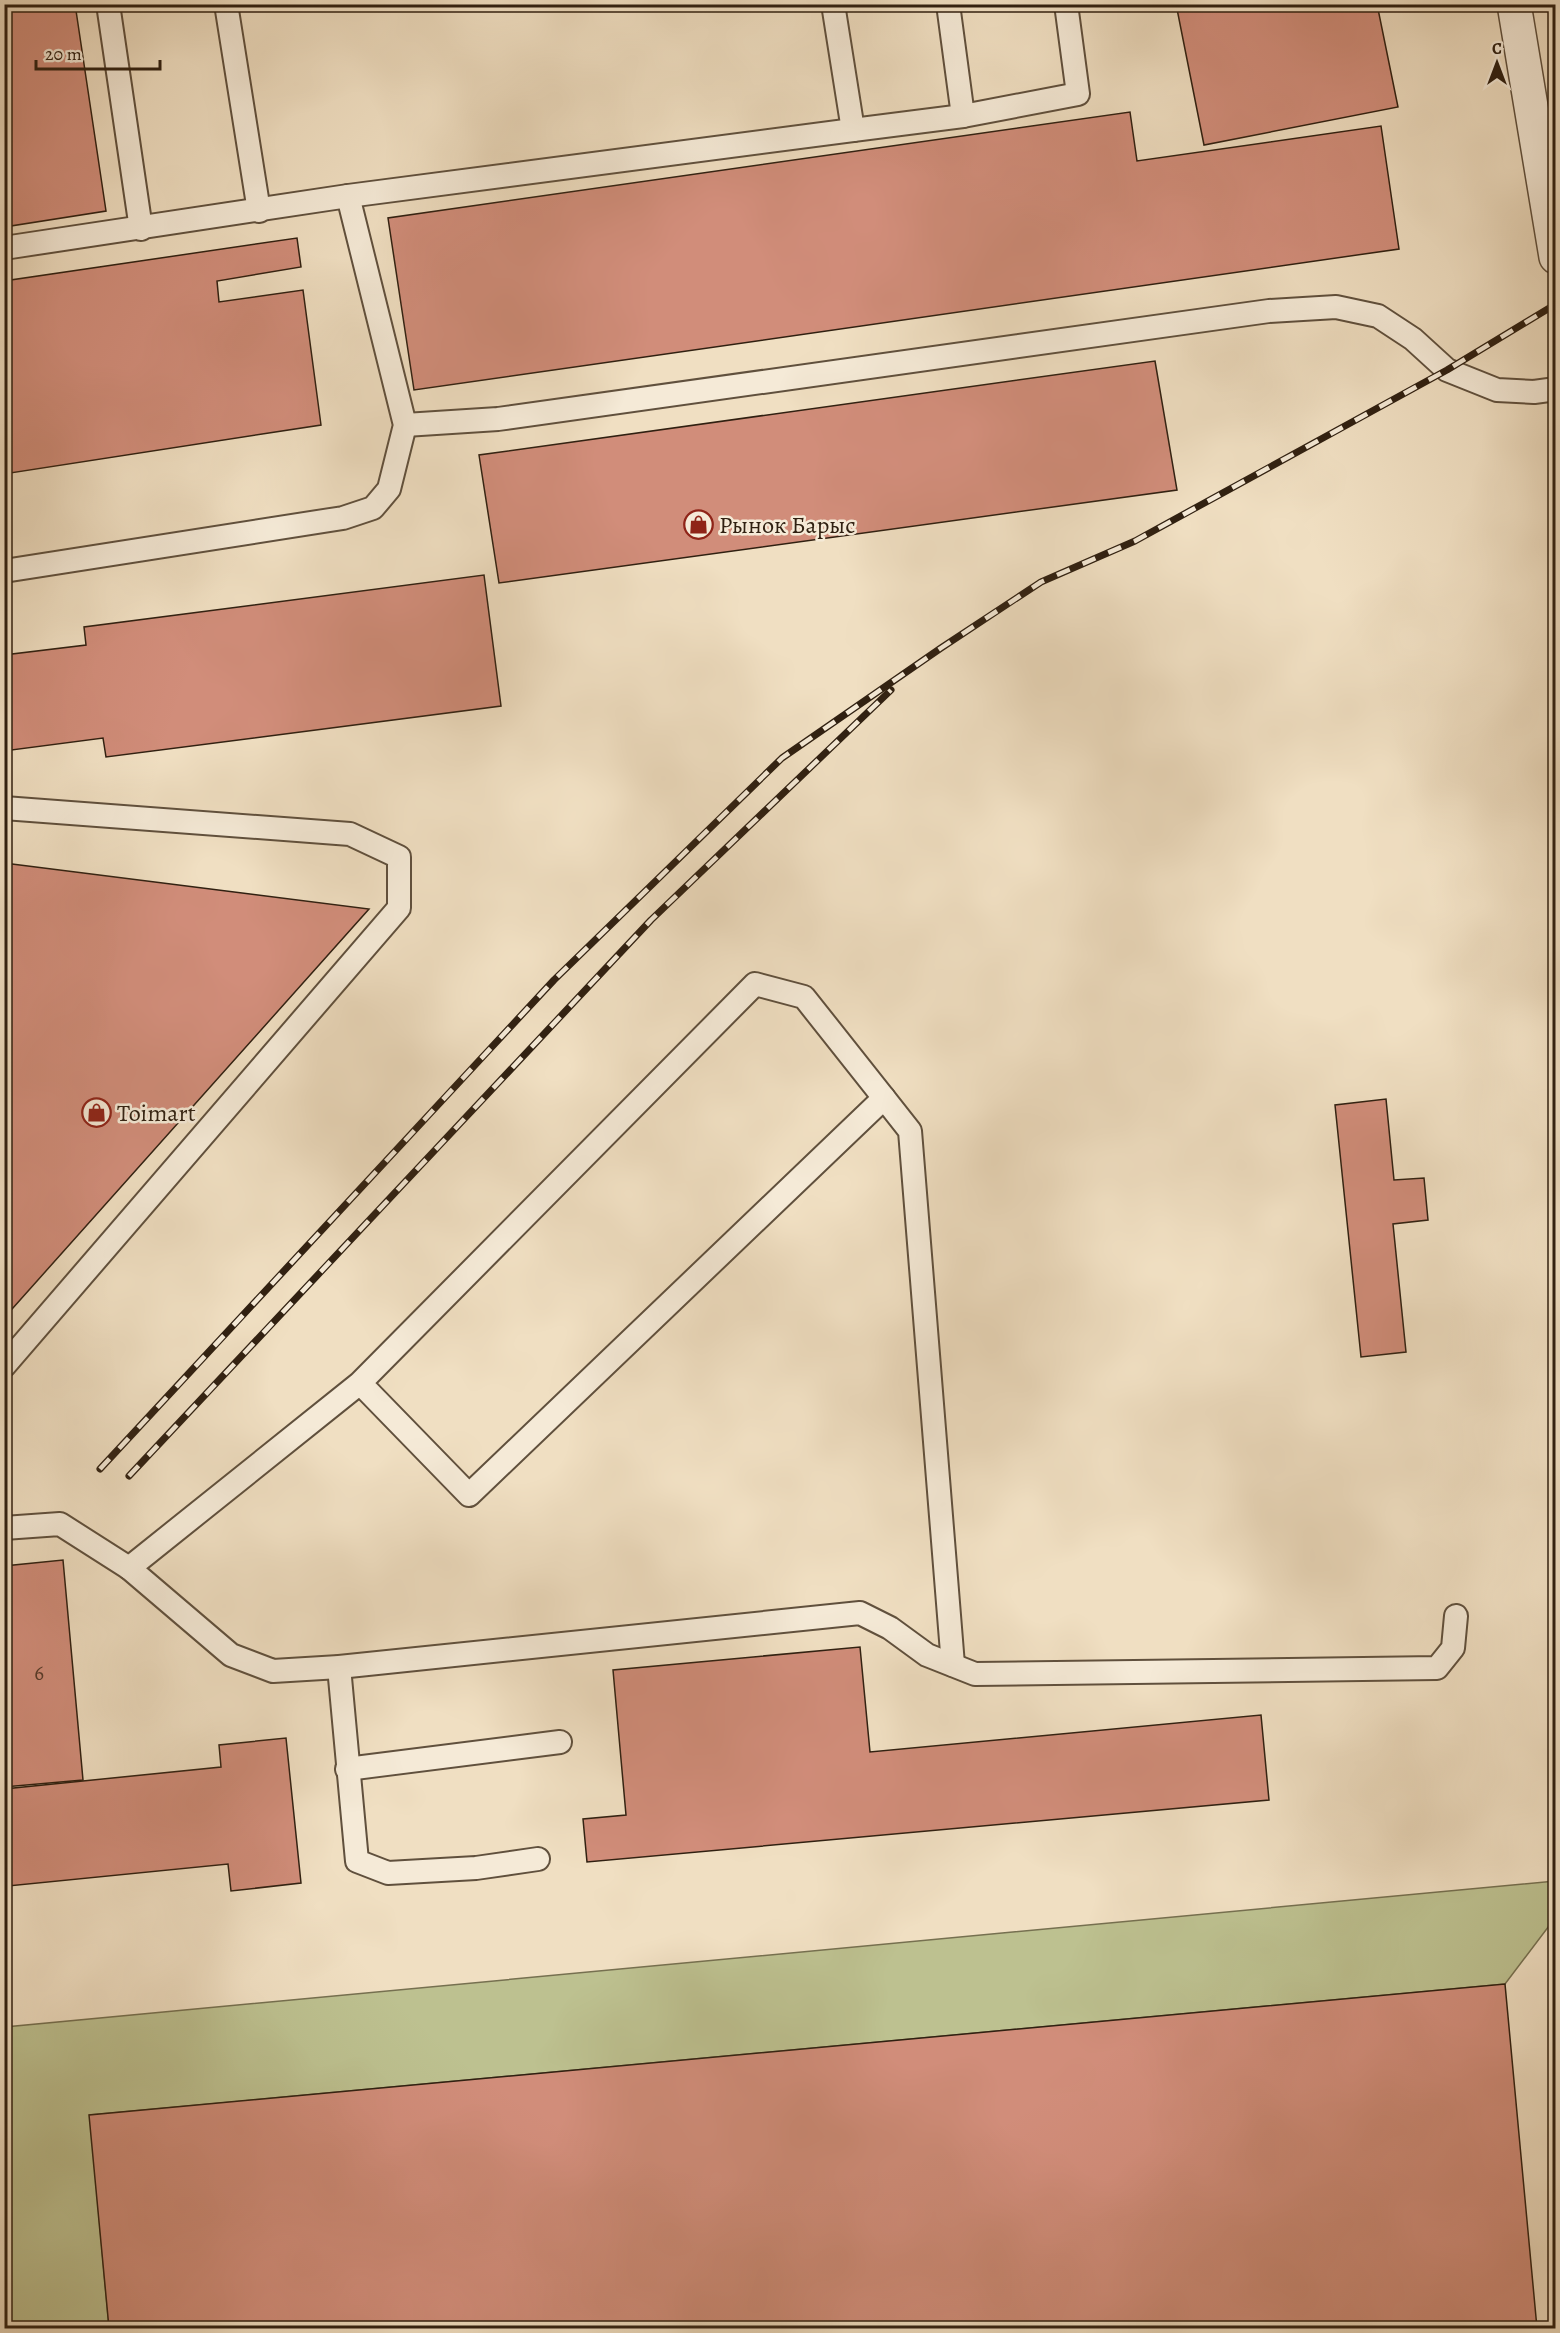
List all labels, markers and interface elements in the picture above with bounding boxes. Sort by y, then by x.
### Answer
scale bar [36,33,160,71]
north arrow [1467,33,1527,93]
text: С [1492,38,1502,60]
text: 20 m [45,42,82,66]
shop icon: Рынок Барыс [682,509,714,541]
place label: Рынок Барыс [719,509,856,541]
shop icon: Toimart [80,1097,112,1129]
place label: Toimart [117,1097,196,1129]
house number: 6 [34,1659,44,1687]

